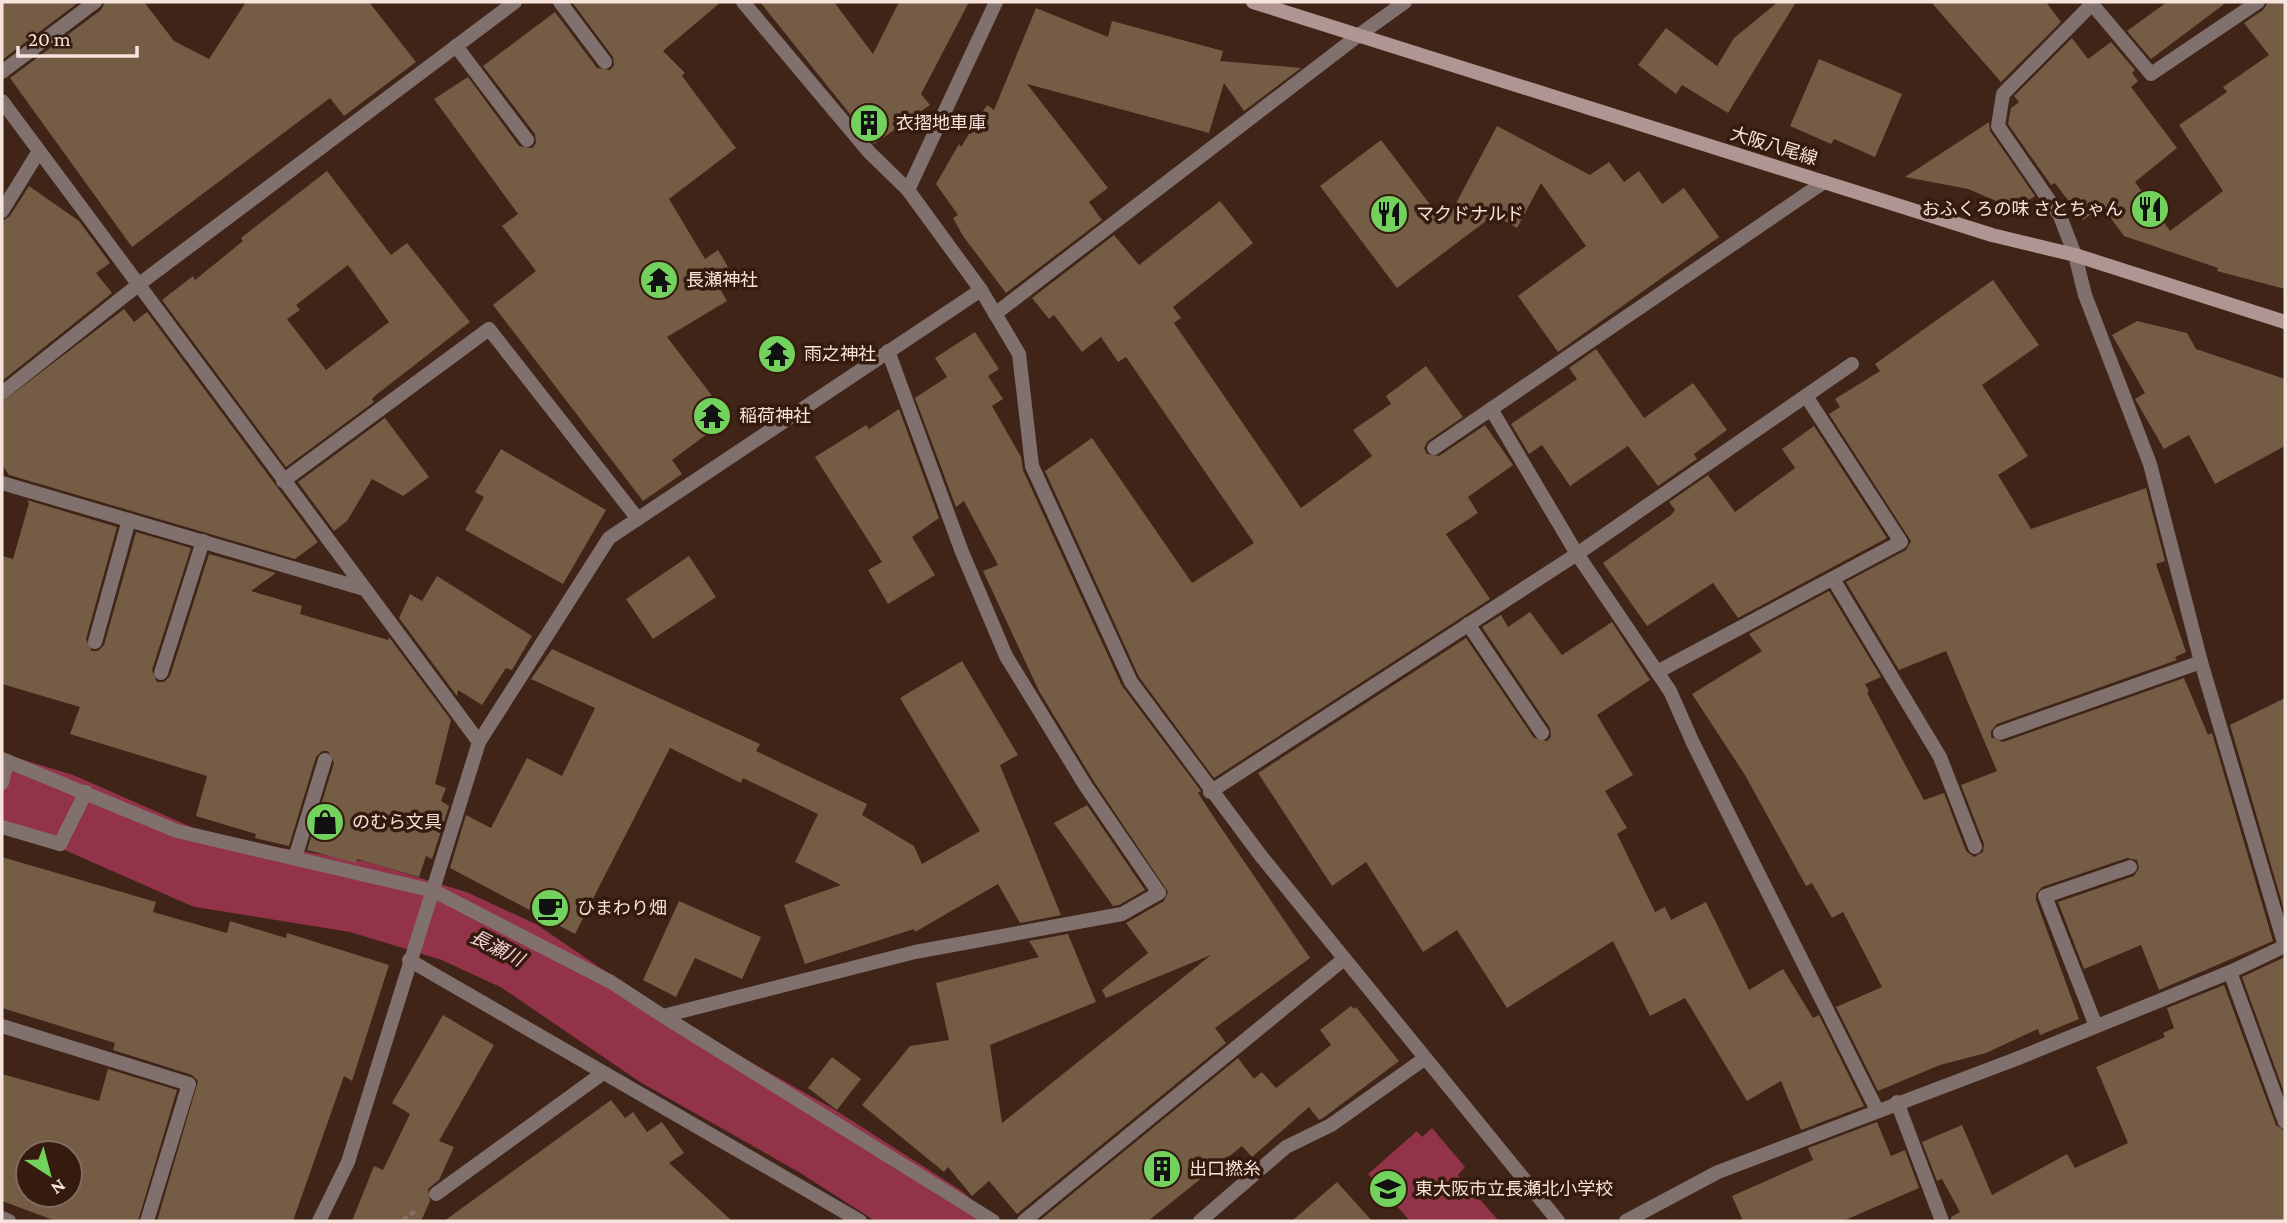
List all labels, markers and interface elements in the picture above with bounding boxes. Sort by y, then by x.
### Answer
scale bar [18,14,136,58]
text: 20 m [28,27,71,51]
building icon: 衣摺地車庫 [848,102,890,144]
place label: 衣摺地車庫 [896,113,986,133]
street label: 大阪八尾線 [1728,123,1820,169]
restaurant icon: おふくろの味 さとちゃん [2129,188,2171,230]
restaurant icon: マクドナルド [1368,193,1410,235]
place label: おふくろの味 さとちゃん [1922,199,2123,219]
place label: マクドナルド [1416,204,1524,224]
temple icon: 長瀬神社 [638,259,680,301]
place label: 長瀬神社 [686,270,758,290]
temple icon: 雨之神社 [756,333,798,375]
place label: 雨之神社 [804,344,876,364]
temple icon: 稲荷神社 [691,395,733,437]
place label: 稲荷神社 [739,406,811,426]
shop icon: のむら文具 [304,801,346,843]
place label: のむら文具 [352,812,442,832]
cafe icon: ひまわり畑 [529,887,571,929]
place label: ひまわり畑 [577,898,667,918]
water label: 長瀬川 [467,926,529,971]
north arrow [14,1139,84,1209]
building icon: 出口撚糸 [1141,1148,1183,1190]
place label: 出口撚糸 [1189,1159,1261,1179]
school or university icon: 東大阪市立長瀬北小学校 [1367,1168,1409,1210]
text: N [47,1175,70,1200]
place label: 東大阪市立長瀬北小学校 [1415,1179,1613,1199]

